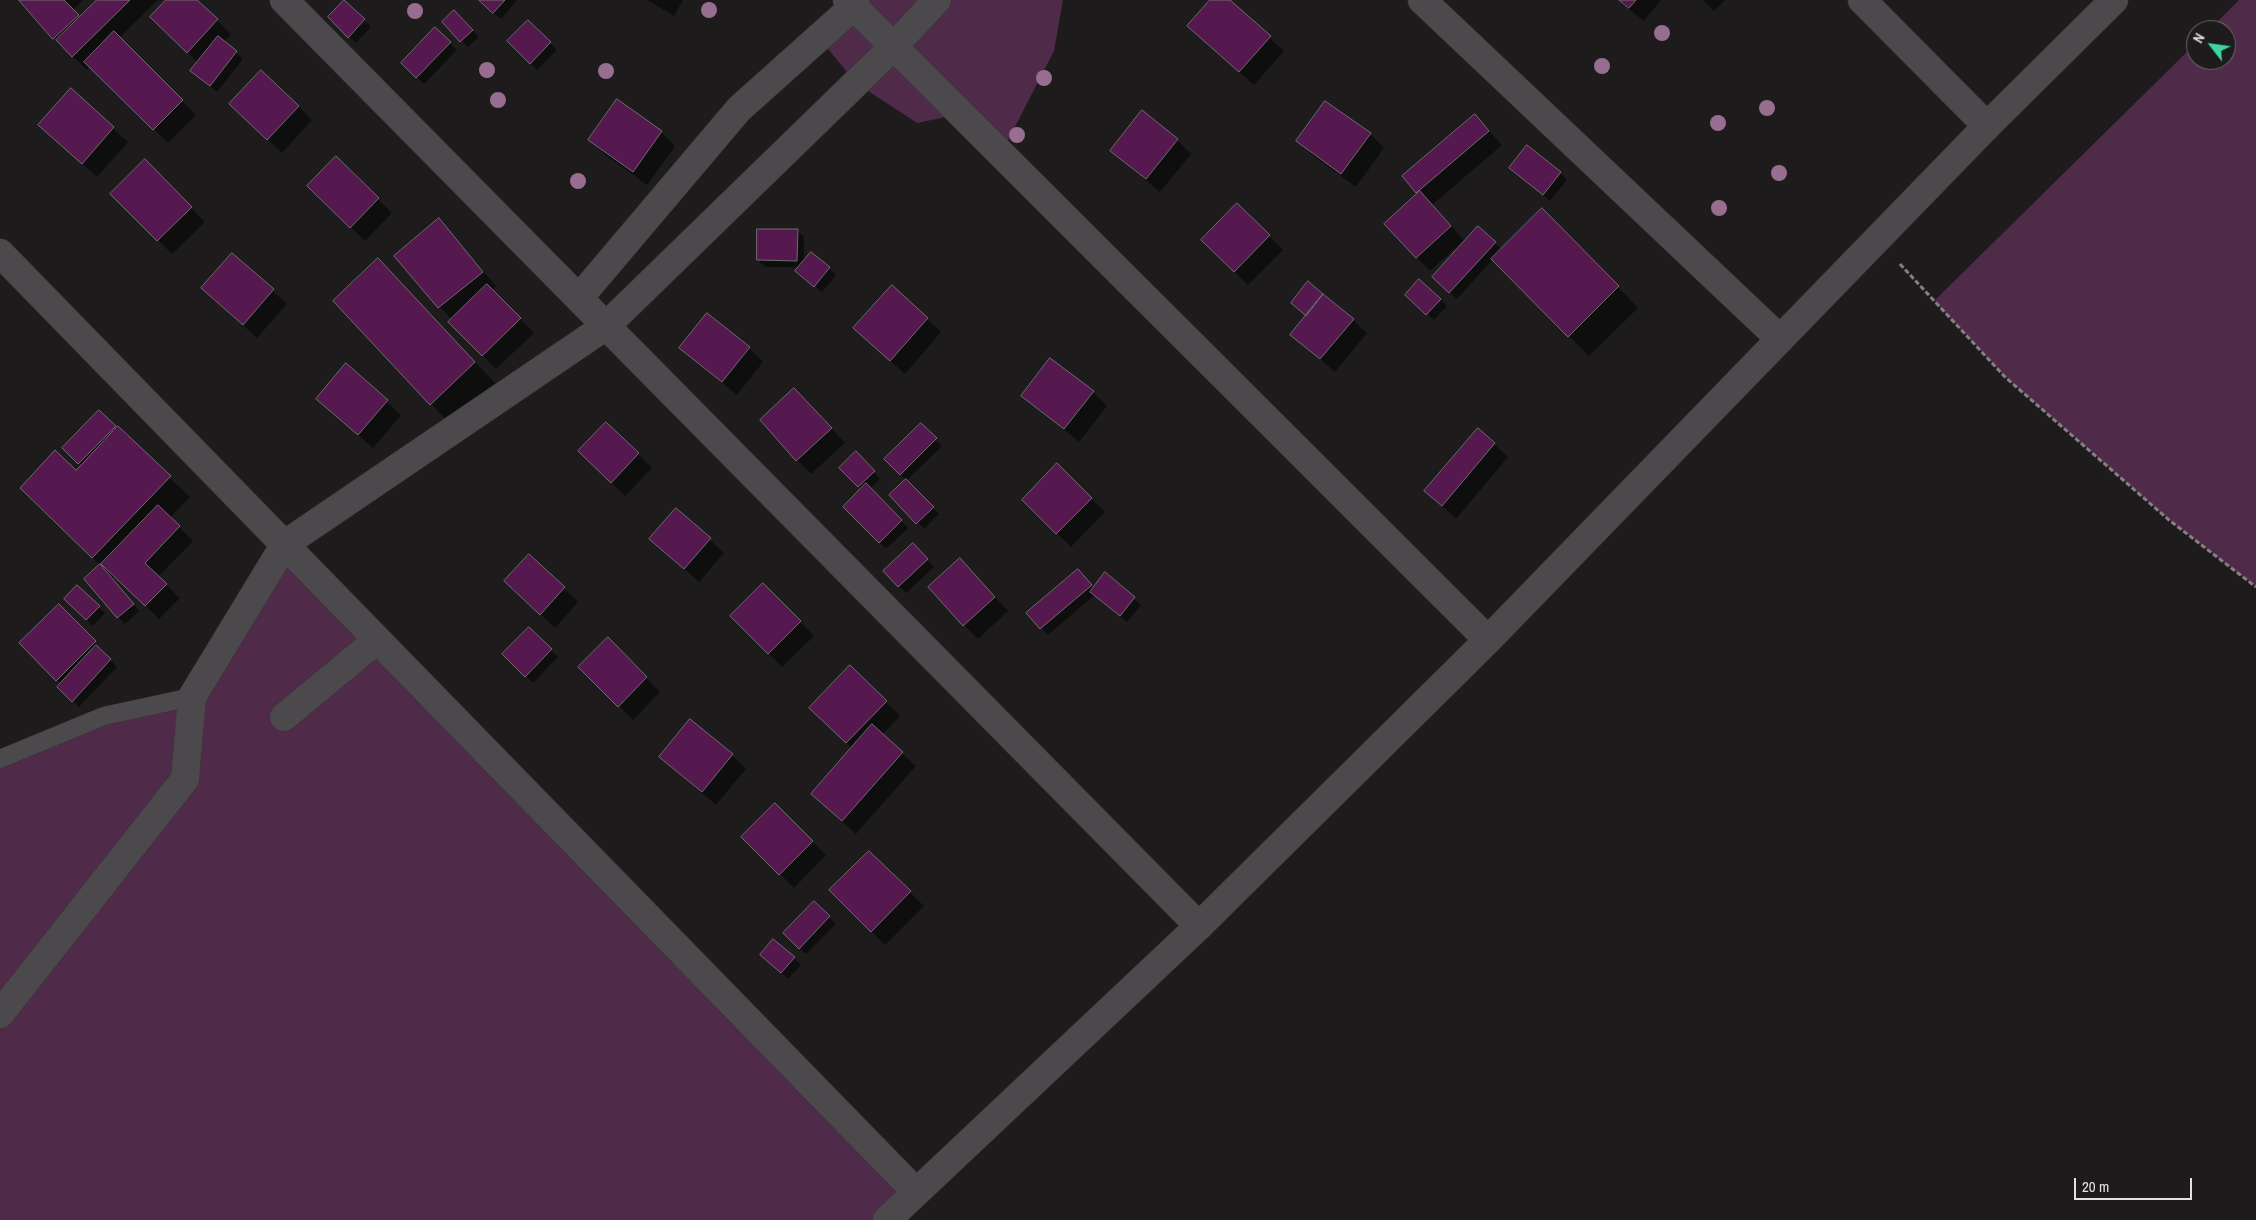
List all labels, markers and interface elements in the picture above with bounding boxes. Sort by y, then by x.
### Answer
north arrow [2186,20,2236,70]
text: N [2189,30,2209,46]
scale bar [2076,1168,2194,1200]
text: 20 m [2082,1176,2109,1197]

